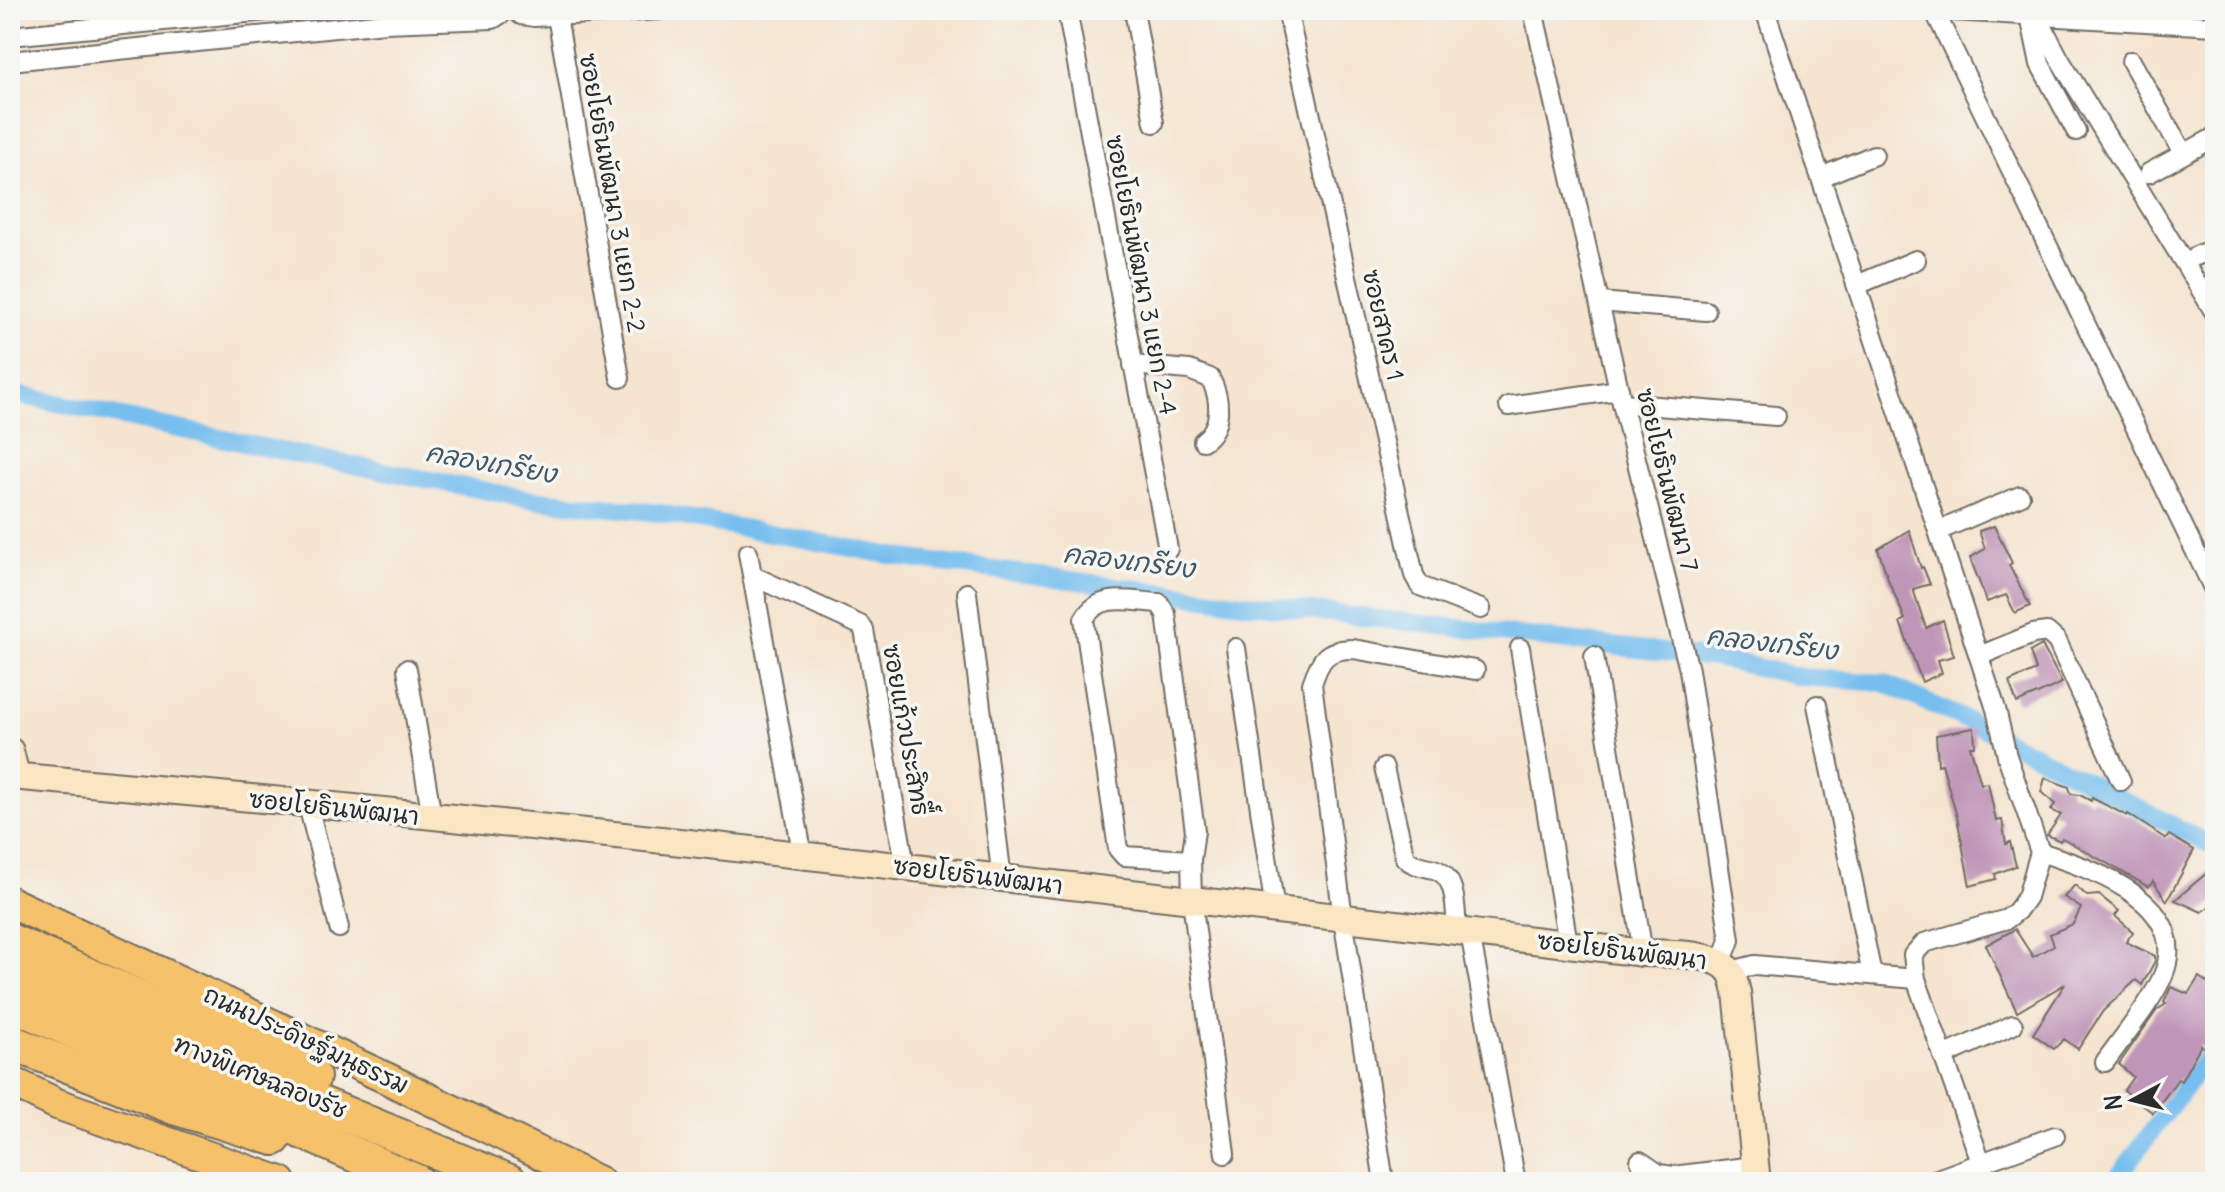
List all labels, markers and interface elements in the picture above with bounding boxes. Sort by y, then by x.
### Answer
street label: ซอยโยธินพัฒนา 3 แยก 2-2 [574,51,652,335]
street label: ซอยโยธินพัฒนา 3 แยก 2-4 [1100,132,1184,417]
street label: ซอยสาคร 1 [1357,266,1411,383]
street label: ซอยโยธินพัฒนา 7 [1631,385,1705,575]
water label: คลองเกรียง [423,435,561,491]
water label: คลองเกรียง [1062,536,1199,585]
water label: คลองเกรียง [1705,618,1842,667]
street label: ซอยแก้วประสิทธื์ [877,640,944,818]
street label: ซอยโยธินพัฒนา [248,783,421,831]
street label: ซอยโยธินพัฒนา [892,850,1065,900]
street label: ซอยโยธินพัฒนา [1536,925,1709,975]
street label: ถนนประดิษฐ์มนูธรรม [197,978,414,1103]
street label: ทางพิเศษฉลองรัช [169,1028,351,1124]
north arrow [2093,1060,2173,1140]
text: N [2098,1093,2128,1112]

